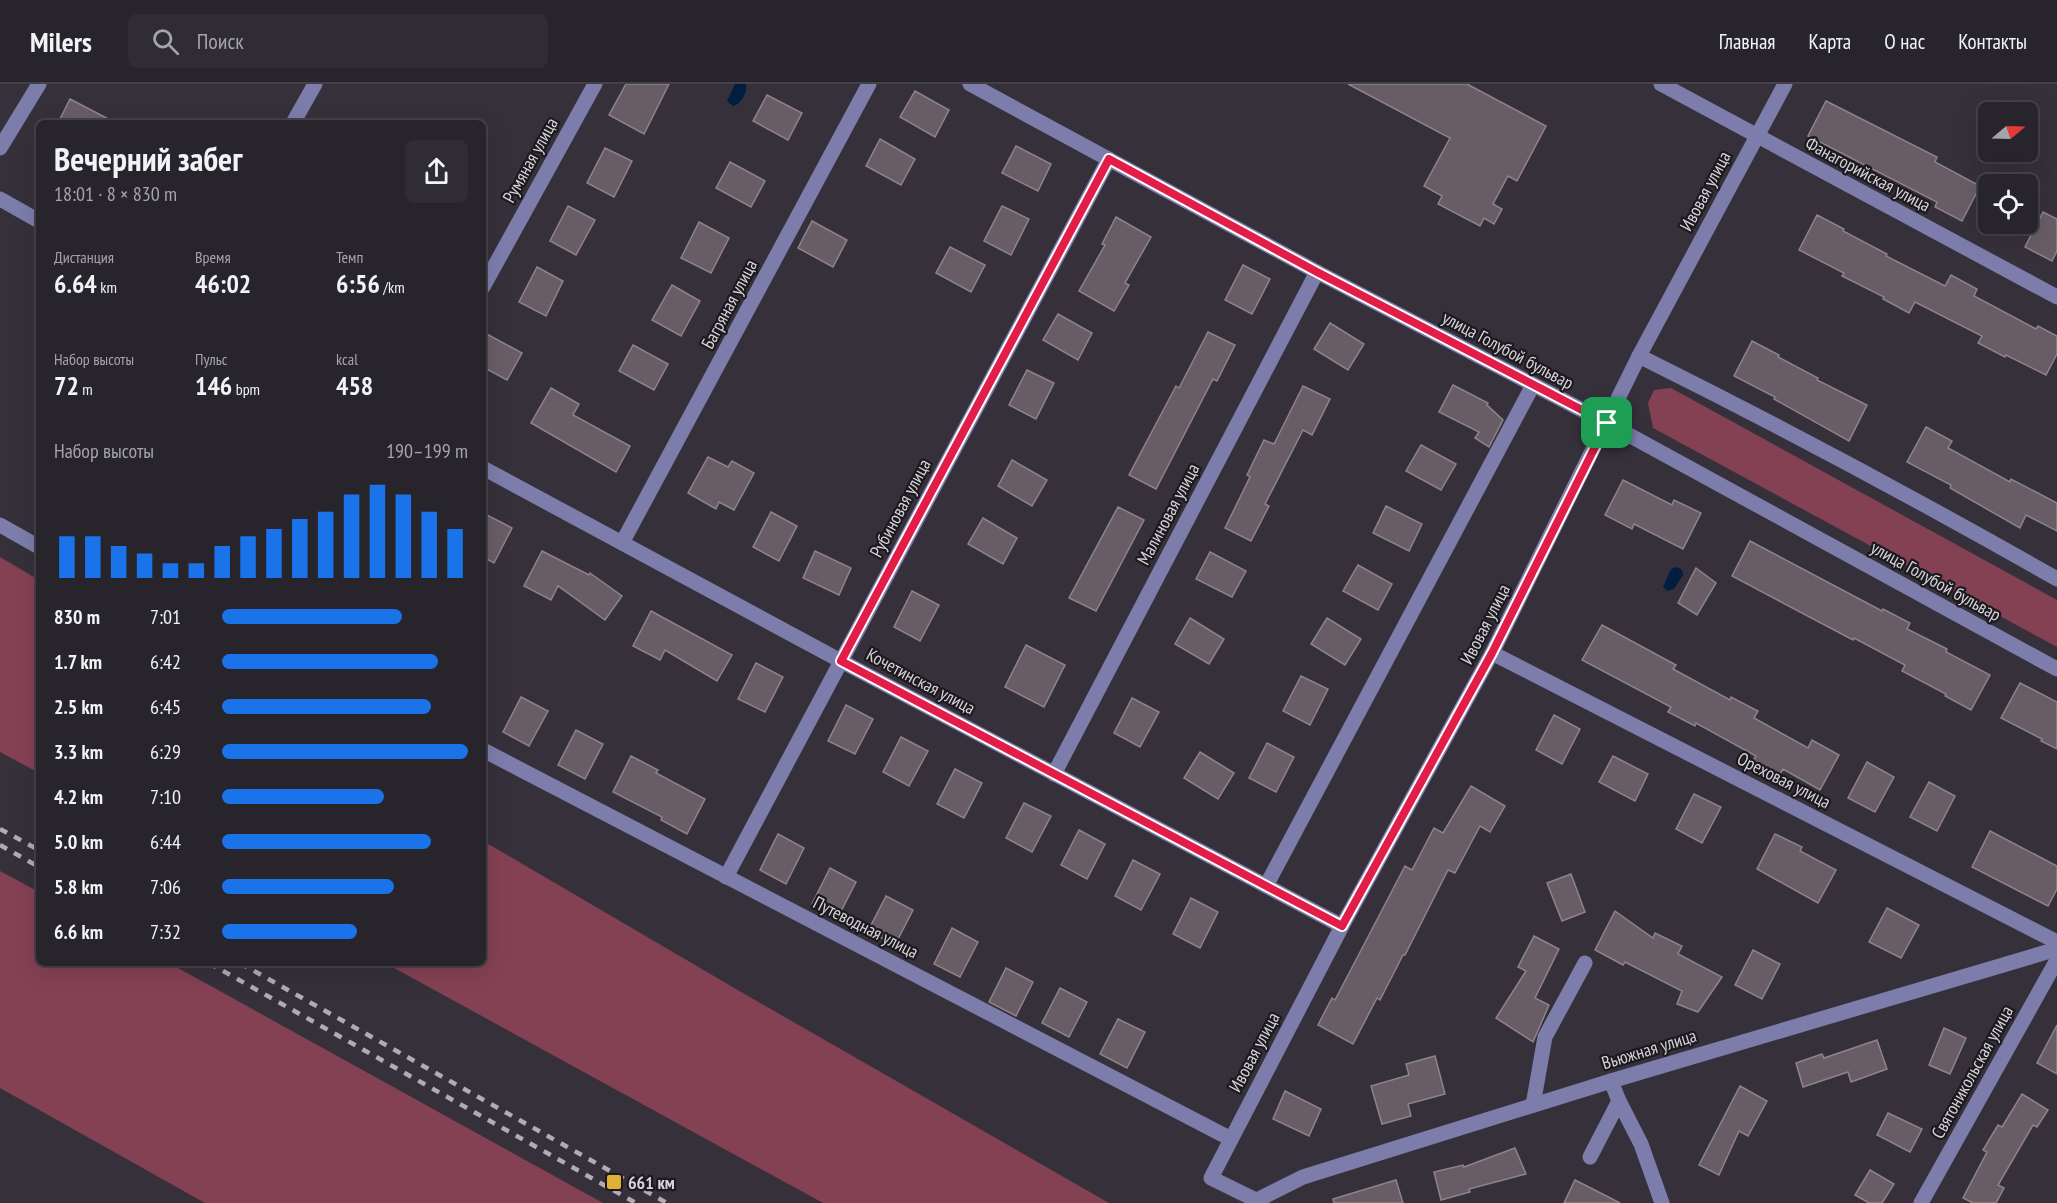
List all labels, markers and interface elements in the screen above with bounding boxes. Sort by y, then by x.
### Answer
search box [128,14,548,68]
text: Milers [30,23,92,60]
icon: search [149,25,182,58]
text: Поиск [197,27,244,55]
text: Главная [1719,28,1775,55]
text: Карта [1808,28,1851,55]
text: О нас [1884,28,1925,55]
text: Контакты [1958,28,2027,55]
north arrow [1978,102,2038,162]
map controls [1978,102,2038,234]
street label: Румяная улица [497,113,563,207]
street label: Фанагорийская улица [1802,131,1934,217]
text: Вечерний забег [54,137,242,180]
button: share [405,140,468,203]
street label: Ивовая улица [1674,147,1736,235]
button: locate [1978,174,2038,234]
text: 18:01 · 8 × 830 m [54,181,177,207]
text: Дистанция [54,247,114,267]
text: Время [195,247,231,267]
text: Темп [336,247,363,267]
street label: Багряная улица [696,255,762,353]
text: 6.64 [54,267,97,300]
text: 46:02 [195,267,251,300]
text: 6:56 [336,267,380,300]
text: km [97,277,117,297]
text: /km [380,277,405,297]
street label: улица Голубой бульвар [1438,306,1578,394]
text: Набор высоты [54,349,134,369]
text: Пульс [195,349,227,369]
text: kcal [336,349,358,369]
text: 72 [54,369,79,402]
text: 146 [195,369,232,402]
text: 458 [336,369,373,402]
text: m [79,379,93,399]
text: bpm [232,379,260,399]
pin [1581,397,1632,448]
icon: arrive [1590,406,1623,439]
text: Набор высоты [54,438,154,464]
text: 190–199 m [386,438,468,464]
street label: Рубиновая улица [864,455,936,561]
street label: Малиновая улица [1132,459,1204,569]
street label: улица Голубой бульвар [1867,536,2005,626]
street label: Ивовая улица [1455,580,1515,668]
text: 830 m [54,604,100,630]
text: 7:01 [150,604,181,630]
street label: Кочетинская улица [863,643,979,719]
text: 1.7 km [54,649,102,675]
text: 6:42 [150,649,181,675]
text: 2.5 km [54,694,103,720]
text: 6:45 [150,694,181,720]
text: 3.3 km [54,739,103,765]
text: 6:29 [150,739,181,765]
street label: Ореховая улица [1733,747,1835,813]
text: 4.2 km [54,784,103,810]
text: 7:10 [150,784,181,810]
text: 5.0 km [54,829,103,855]
text: 6:44 [150,829,181,855]
text: 5.8 km [54,874,103,900]
text: 7:06 [150,874,181,900]
street label: Путеводная улица [810,891,922,963]
text: 6.6 km [54,919,103,945]
text: 7:32 [150,919,181,945]
street label: Святоникольская улица [1926,1002,2018,1142]
street label: Ивовая улица [1223,1008,1285,1096]
street label: Вьюжная улица [1599,1024,1699,1074]
place label: 661 км [628,1171,675,1194]
marker: 661 км [605,1173,623,1191]

